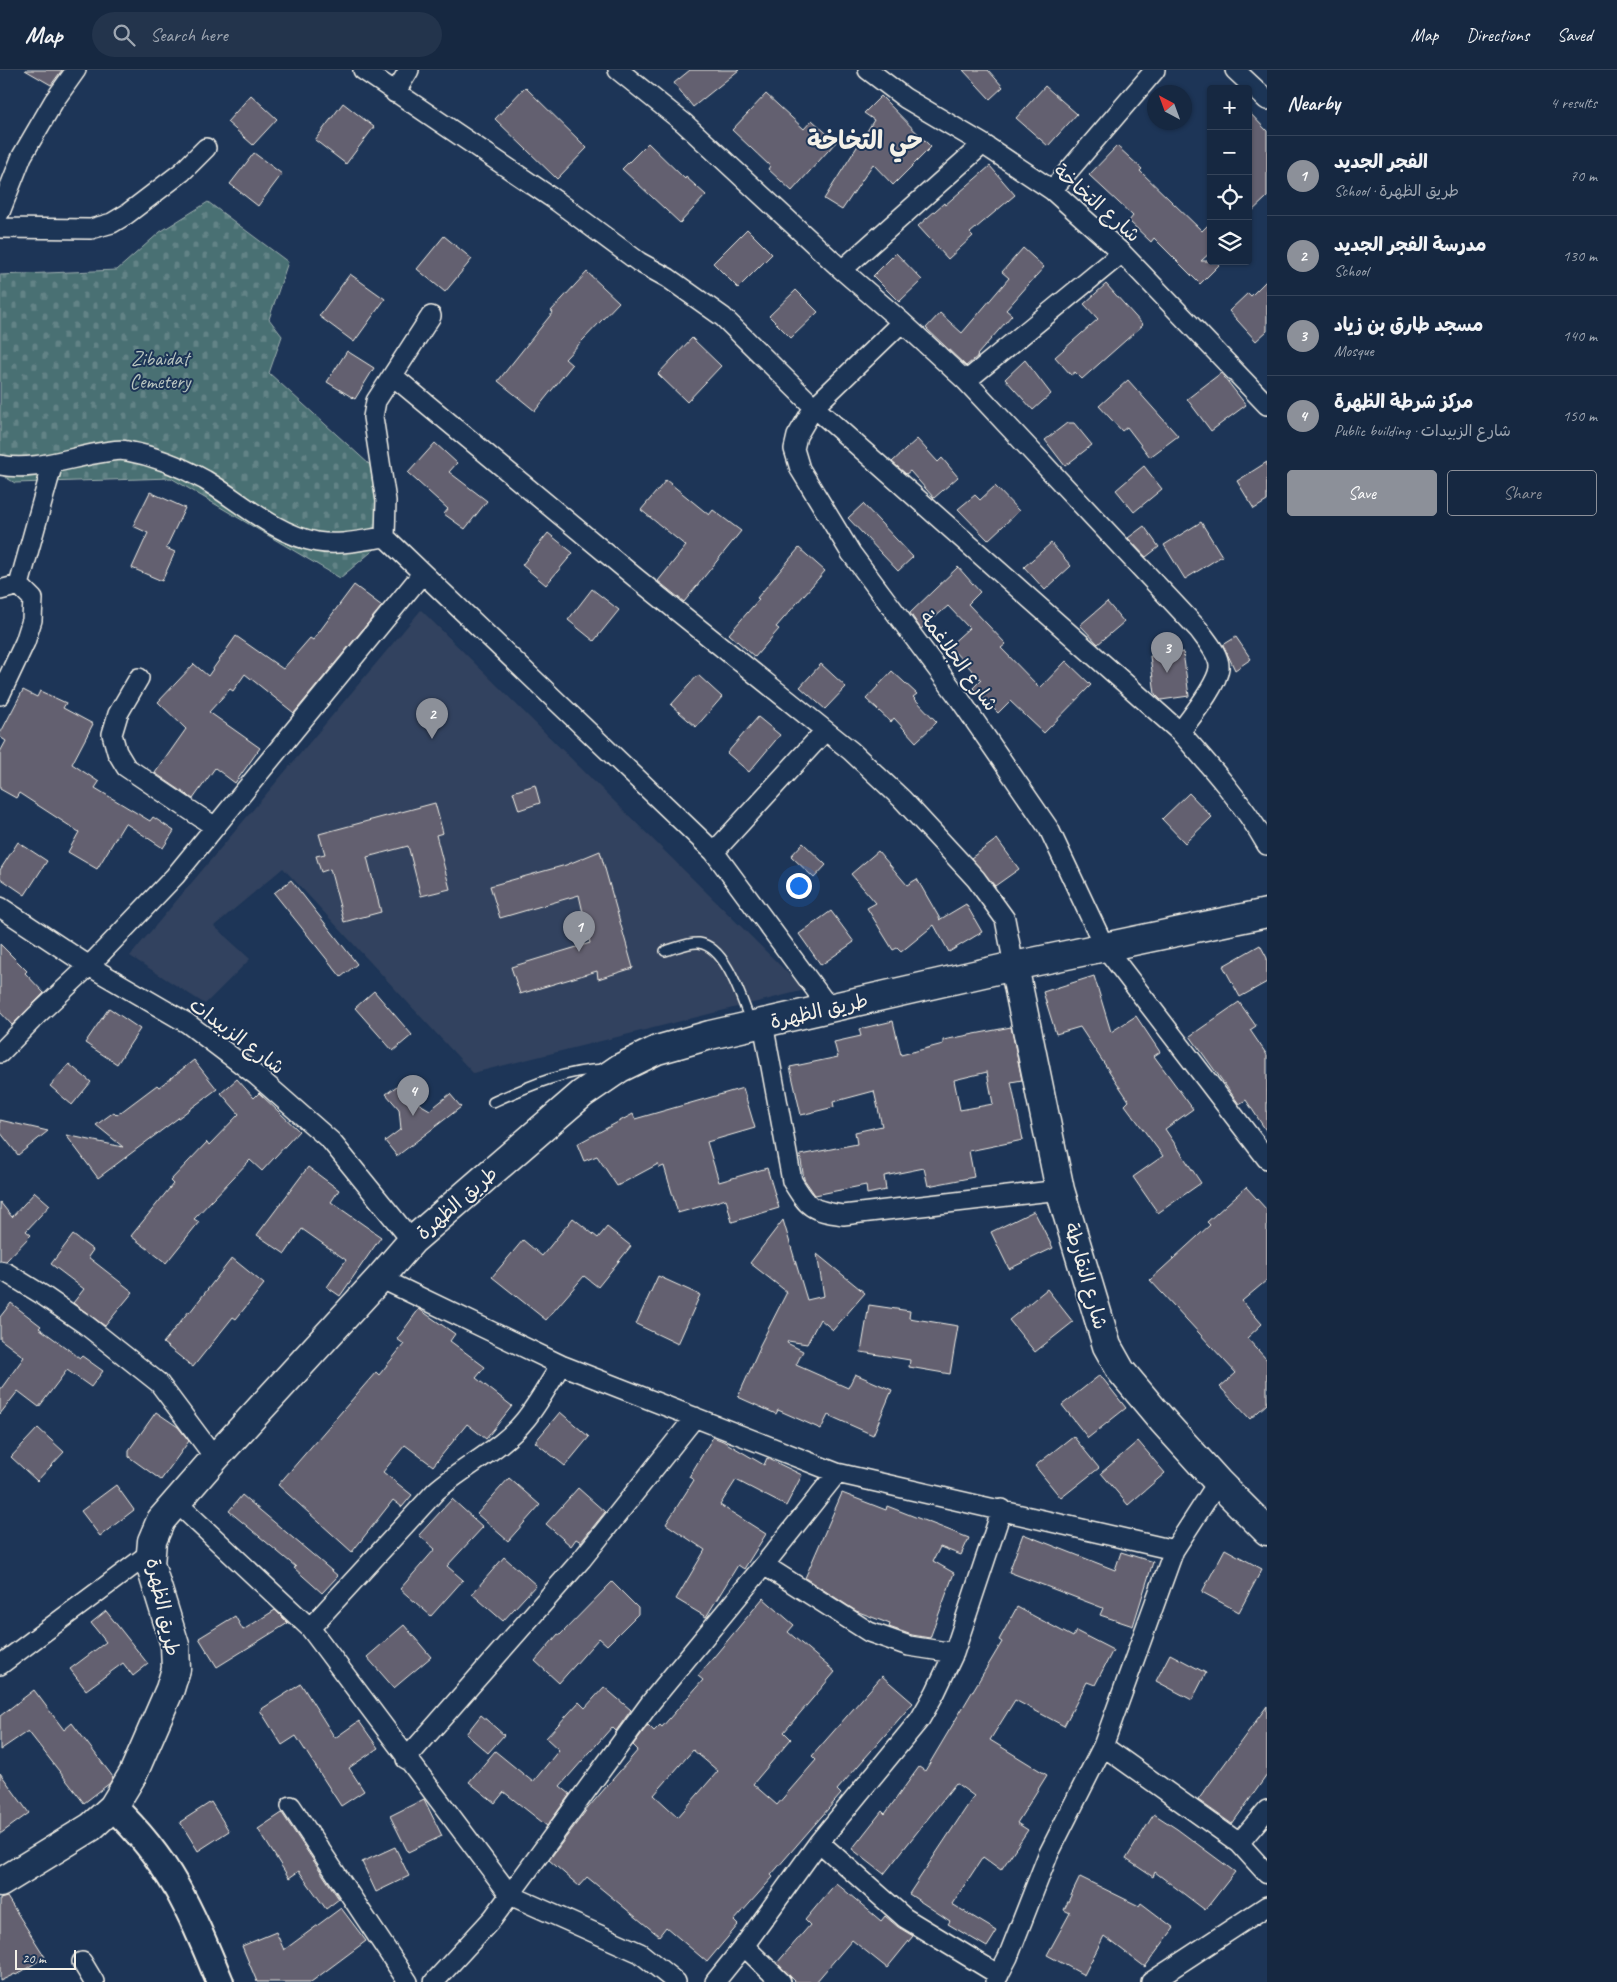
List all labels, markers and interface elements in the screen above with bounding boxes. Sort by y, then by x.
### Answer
search box [92,12,442,57]
text: Map [25,20,62,50]
icon: search [110,21,138,49]
text: Search here [150,23,228,47]
text: Map [1411,24,1438,46]
text: Directions [1466,24,1529,46]
text: Saved [1557,24,1592,46]
north arrow [1147,85,1192,130]
map controls [1207,85,1252,265]
button: + [1207,85,1252,130]
text: Nearby [1287,90,1340,116]
text: 4 results [1550,93,1597,113]
district label: حي التخاخة [807,125,923,163]
button: − [1207,130,1252,175]
text: الفجر الجديد [1334,150,1428,174]
street label: شارع التخاخة [1048,158,1146,248]
text: 1 [1299,166,1307,186]
text: 70 m [1570,166,1597,186]
button: locate [1207,175,1252,220]
text: School · طريق الظهرة [1334,181,1459,201]
button: layers [1207,220,1252,265]
text: مدرسة الفجر الجديد [1334,233,1487,257]
text: 2 [1299,246,1307,266]
text: 130 m [1563,246,1597,266]
text: School [1334,261,1368,281]
text: مسجد طارق بن زياد [1334,313,1483,337]
text: 3 [1299,326,1307,346]
text: 140 m [1563,326,1597,346]
text: Mosque [1334,341,1374,361]
park label: Zibaidat Cemetery [130,346,193,394]
text: مركز شرطة الظهرة [1334,390,1473,414]
text: 4 [1299,406,1307,426]
text: 150 m [1563,406,1597,426]
text: Public building · شارع الزبيدات [1334,421,1511,441]
button: Save [1287,470,1437,516]
button: Share [1447,470,1597,516]
street label: شارع الجلاغمة [913,606,1004,717]
pin: 3 [1151,632,1183,673]
pin: 2 [416,698,448,739]
your location [786,873,812,899]
pin: 1 [563,911,595,952]
street label: طريق الظهرة [768,988,870,1034]
street label: شارع الزبيدات [184,992,290,1081]
pin: 4 [397,1075,429,1116]
street label: طريق الظهرة [411,1161,503,1245]
street label: شارع النقارطة [1058,1220,1113,1333]
street label: طريق الظهرة [140,1556,186,1658]
scale bar [15,1947,76,1970]
text: 20 m [22,1950,46,1967]

